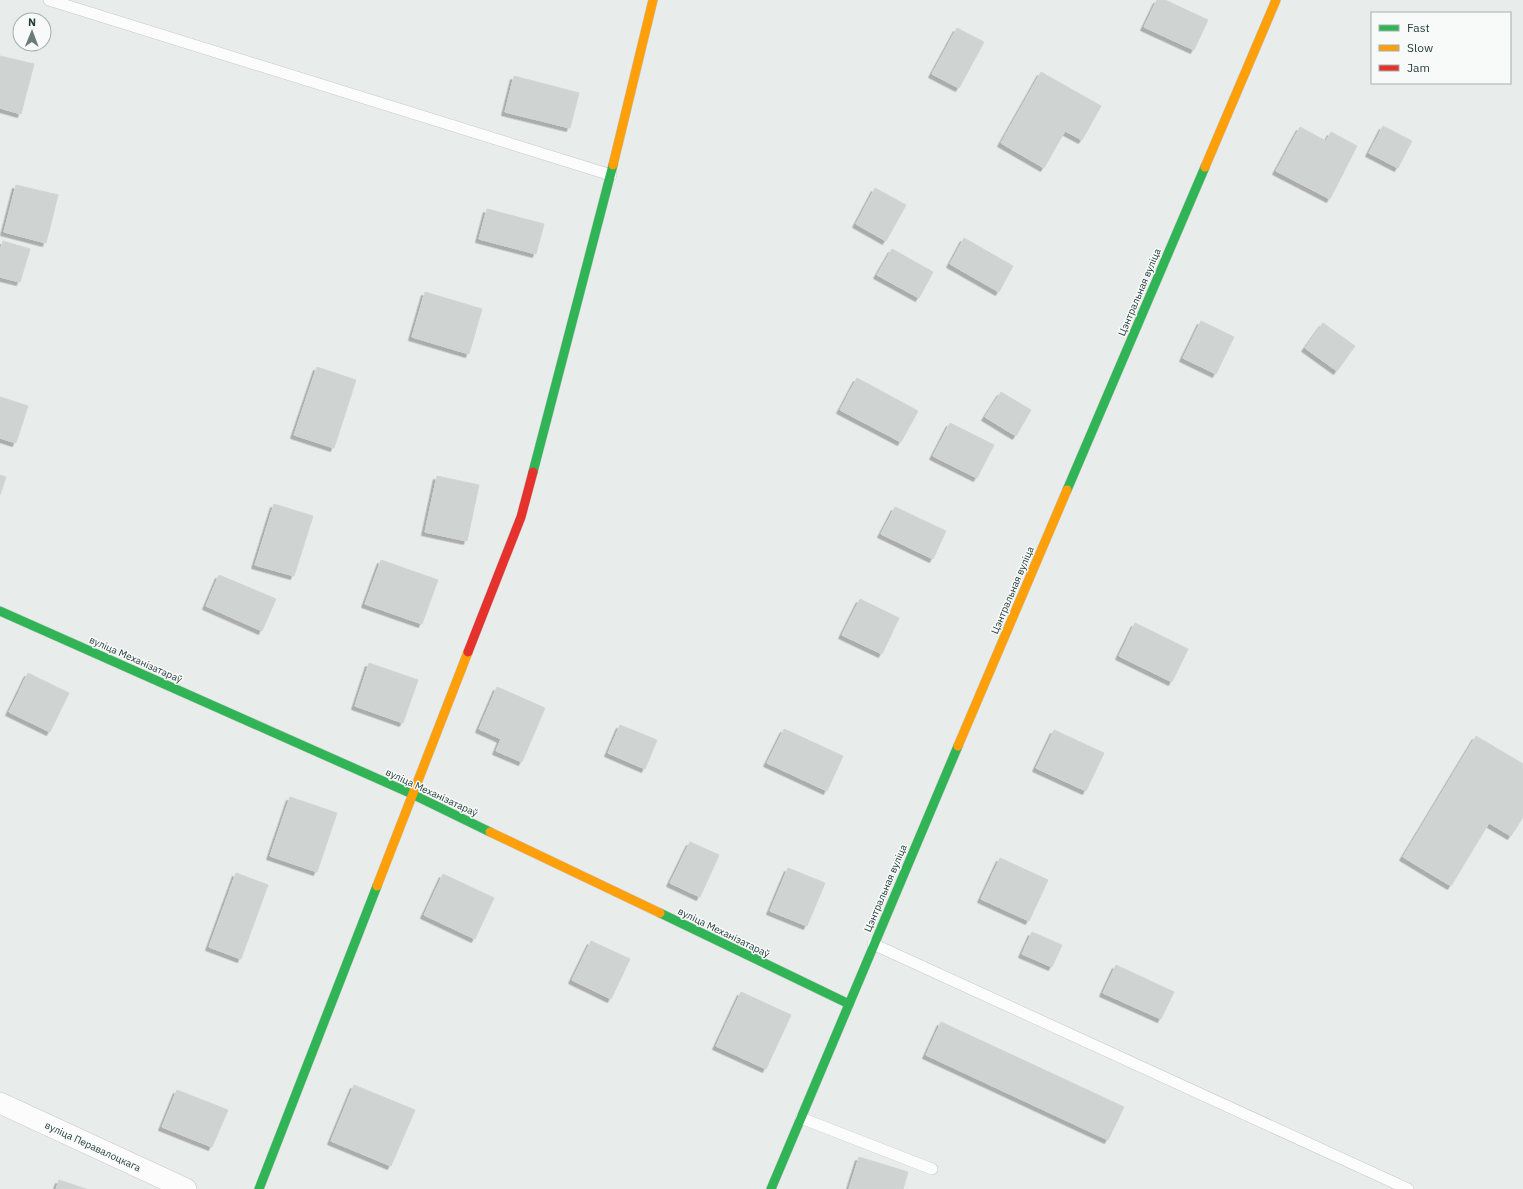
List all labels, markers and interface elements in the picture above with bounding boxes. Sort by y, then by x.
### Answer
north arrow [12,12,52,52]
legend [1371,12,1511,84]
text: N [28,15,36,29]
text: Fast [1407,20,1430,35]
text: Slow [1407,40,1433,55]
text: Jam [1407,60,1430,75]
street label: Цэнтральная вуліца [1115,246,1164,338]
street label: Цэнтральная вуліца [988,544,1037,636]
street label: вуліца Механізатараў [87,633,184,686]
street label: вуліца Механізатараў [383,765,480,820]
street label: Цэнтральная вуліца [861,842,910,934]
street label: вуліца Механізатараў [676,905,772,960]
street label: вуліца Перавалоцкага [43,1119,143,1175]

